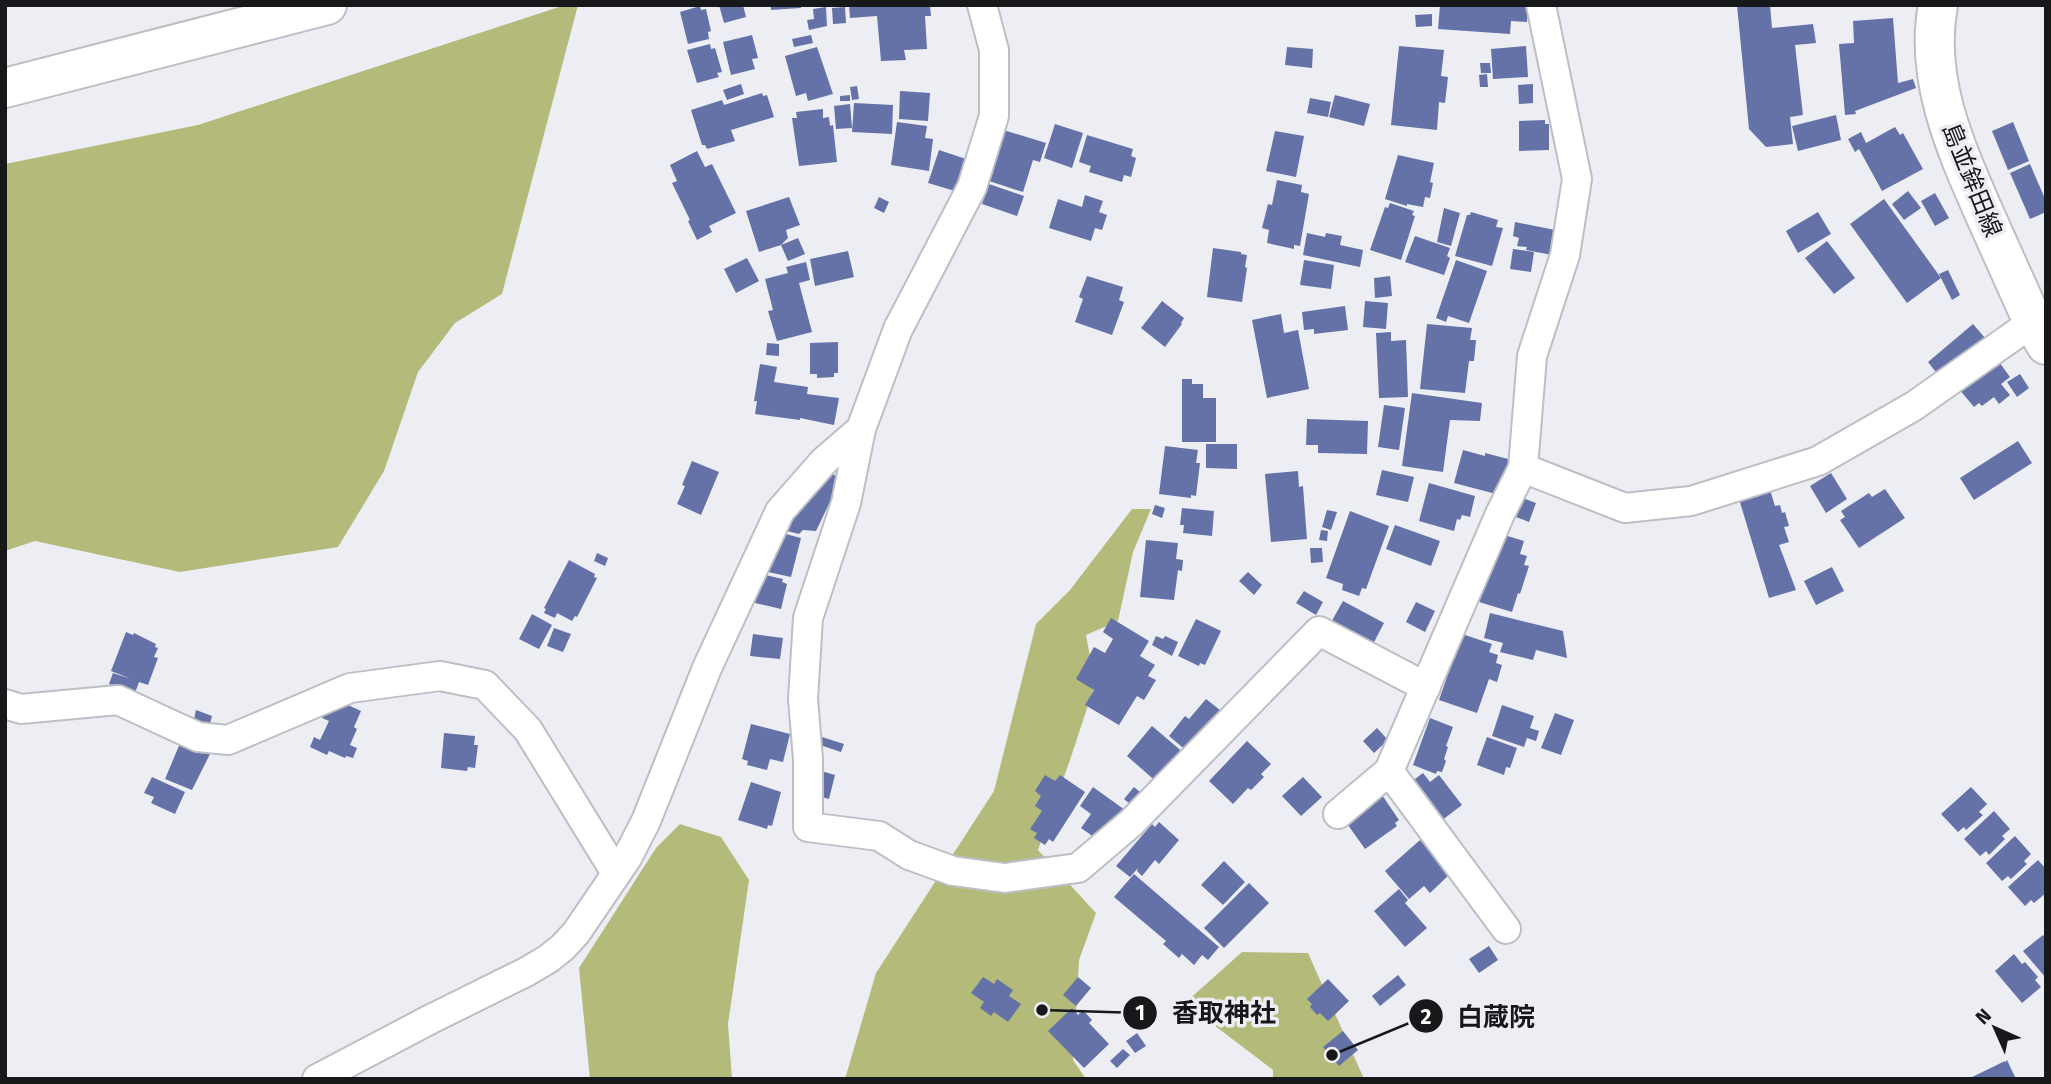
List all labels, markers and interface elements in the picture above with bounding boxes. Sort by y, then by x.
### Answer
street label: 島並鉾田線 [1937,119,2007,241]
callout: 香取神社 [1123,989,1290,1036]
callout: 白蔵院 [1408,993,1549,1040]
north arrow [1960,993,2030,1063]
text: 香取神社 [1172,998,1276,1029]
text: 1 [1135,1000,1145,1026]
text: 白蔵院 [1457,1002,1535,1033]
text: 2 [1421,1004,1432,1030]
text: N [1971,1004,1996,1029]

